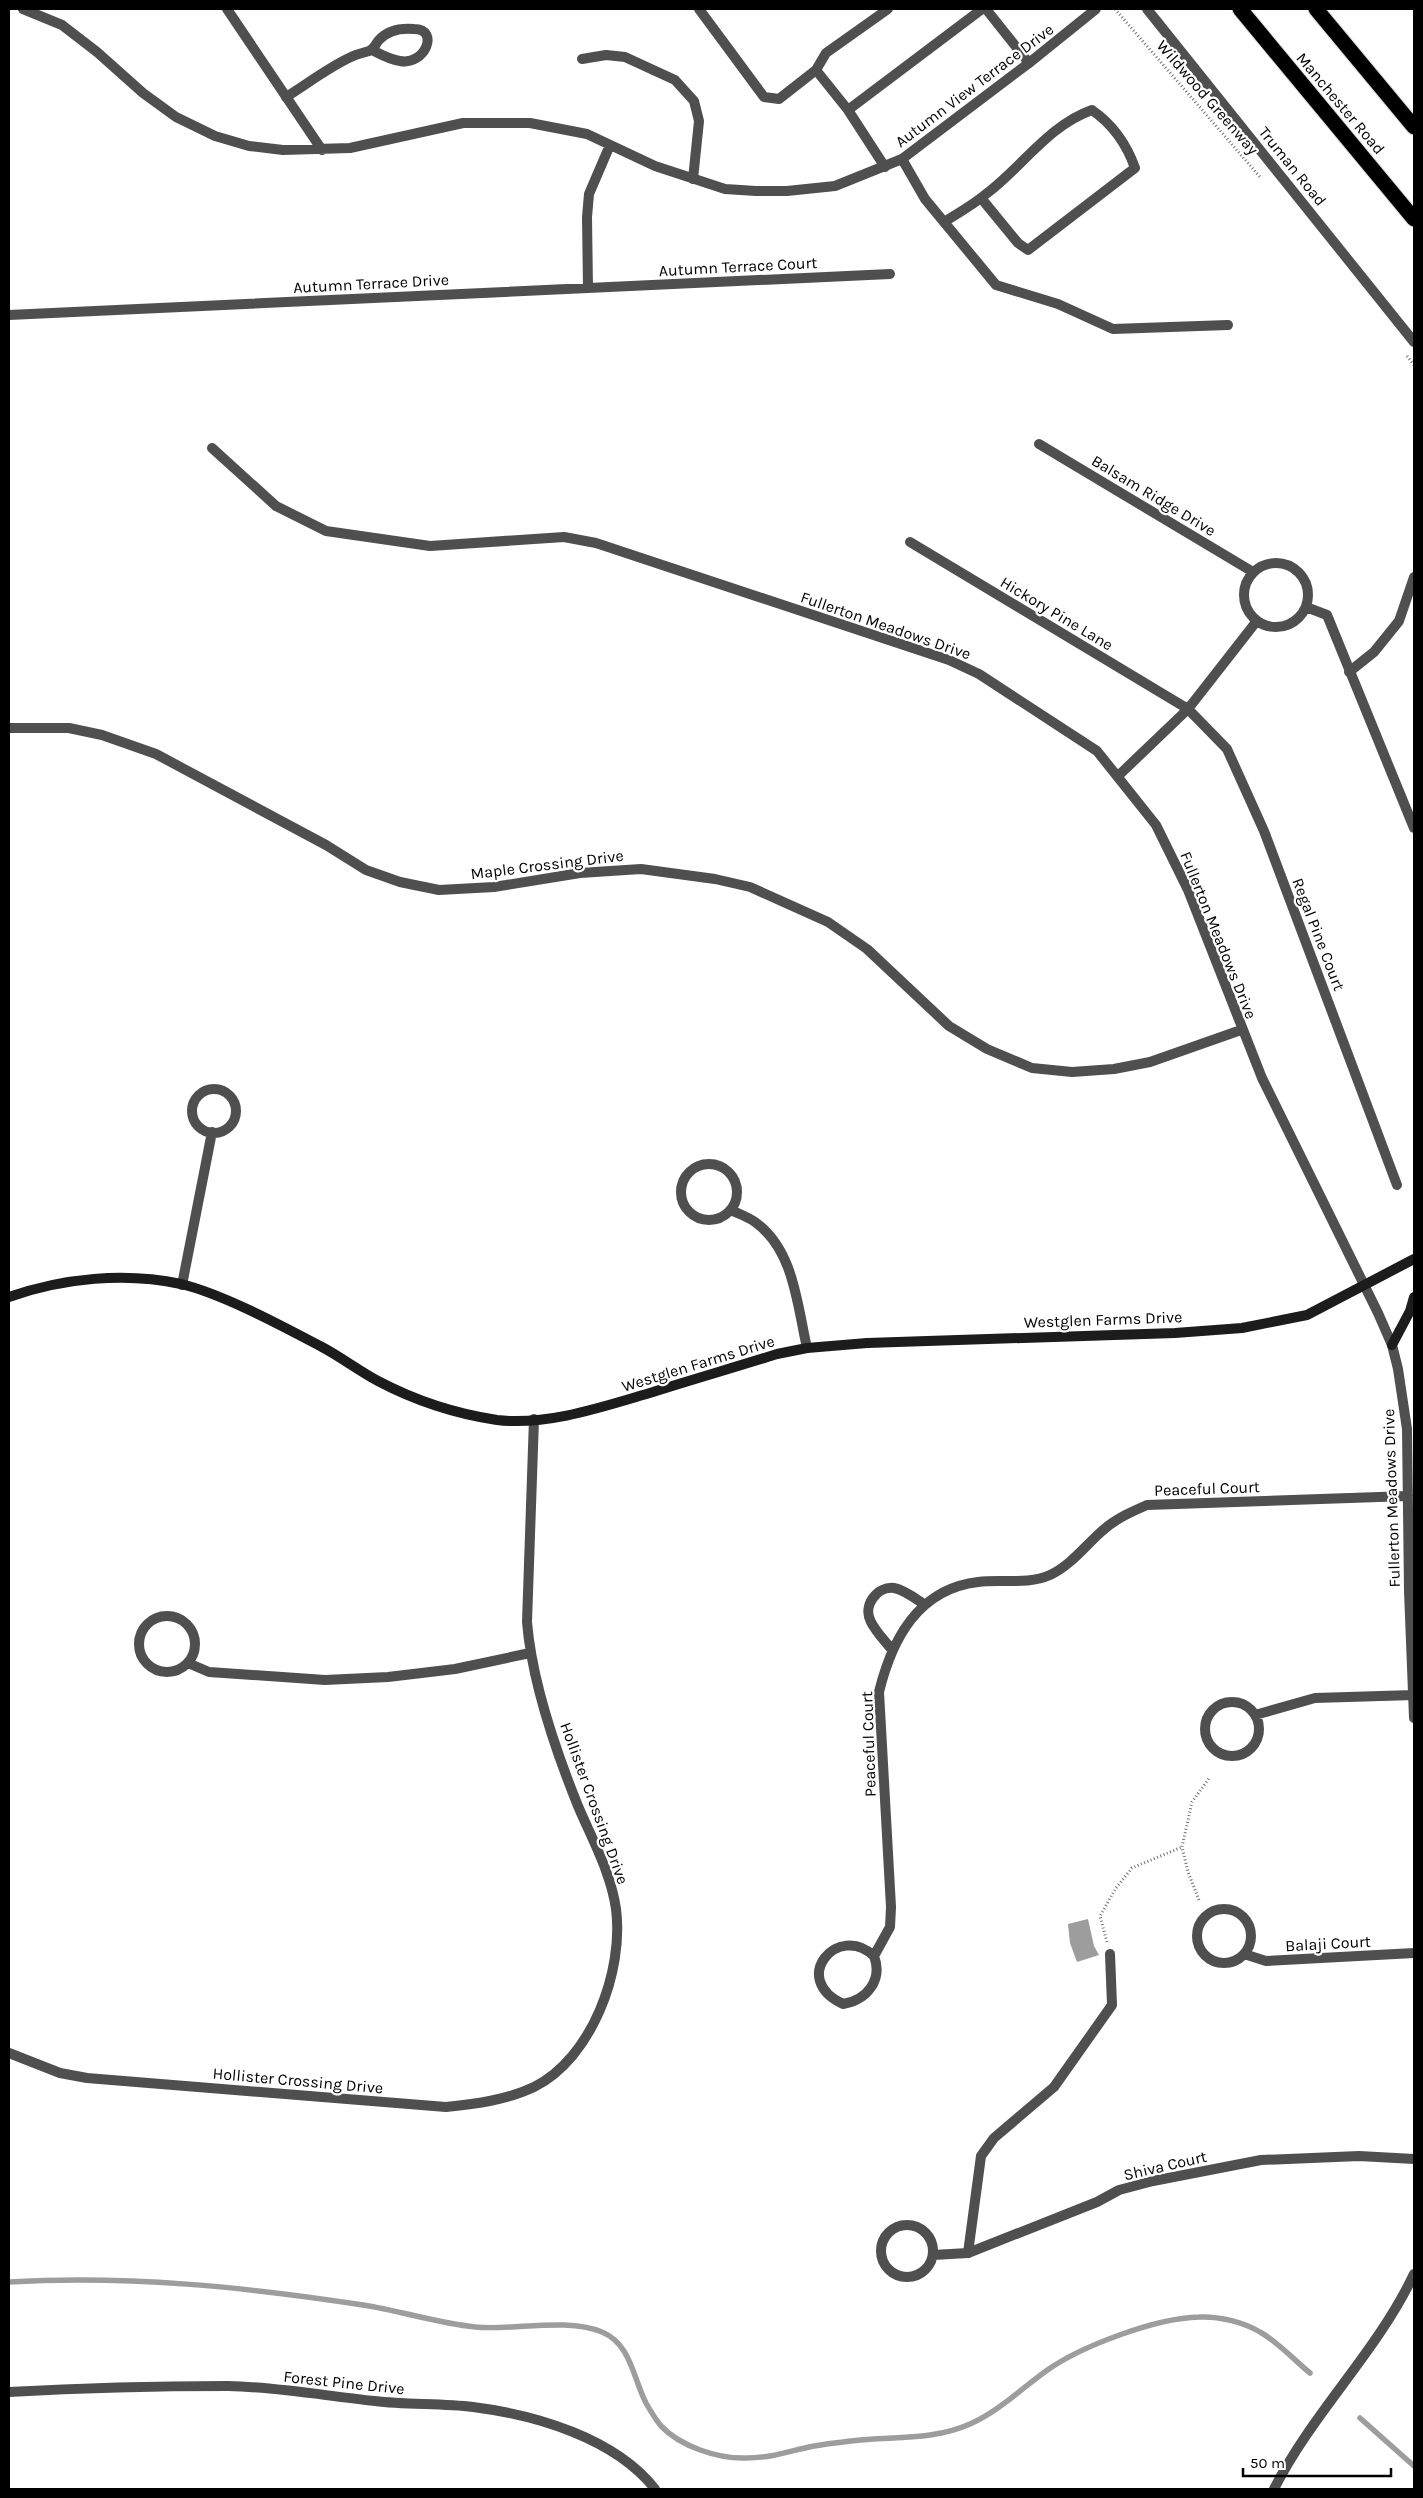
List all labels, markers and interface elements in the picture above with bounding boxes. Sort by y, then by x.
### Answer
street label: Autumn View Terrace Drive [891,20,1057,151]
street label: Wildwood Greenway [1153,36,1263,159]
street label: Manchester Road [1292,48,1389,158]
street label: Truman Road [1255,123,1330,210]
street label: Autumn Terrace Court [658,253,818,280]
street label: Autumn Terrace Drive [293,270,449,297]
street label: Balsam Ridge Drive [1088,451,1219,540]
street label: Hickory Pine Lane [997,572,1116,655]
street label: Fullerton Meadows Drive [798,587,973,664]
street label: Maple Crossing Drive [469,846,625,883]
street label: Fullerton Meadows Drive [1176,849,1261,1022]
street label: Regal Pine Court [1288,875,1349,993]
street label: Westglen Farms Drive [1023,1307,1183,1332]
street label: Westglen Farms Drive [619,1331,777,1396]
street label: Fullerton Meadows Drive [1379,1408,1404,1588]
street label: Peaceful Court [1154,1477,1260,1500]
street label: Peaceful Court [857,1691,880,1797]
street label: Hollister Crossing Drive [556,1719,633,1887]
street label: Balaji Court [1285,1932,1371,1955]
street label: Hollister Crossing Drive [212,2064,384,2097]
street label: Shiva Court [1122,2147,1209,2184]
street label: Forest Pine Drive [282,2367,405,2398]
scale bar [1243,2446,1390,2478]
text: 50 m [1250,2454,1285,2472]

